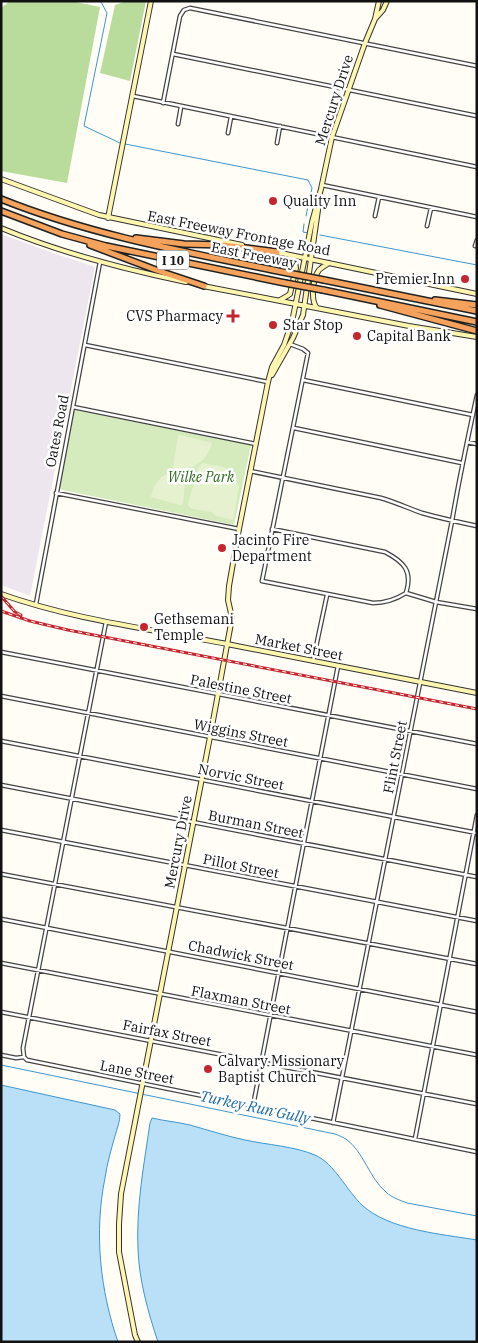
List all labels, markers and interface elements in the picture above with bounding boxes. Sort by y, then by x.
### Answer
street label: Mercury Drive [311,52,357,148]
place label: Quality Inn [283,192,356,210]
marker: Quality Inn [267,195,279,207]
street label: East Freeway Frontage Road [146,207,332,259]
street label: East Freeway [210,238,298,272]
road number: I 10 [157,250,189,270]
place label: Premier Inn [375,270,455,288]
marker: Premier Inn [459,273,471,285]
place label: CVS Pharmacy [126,307,224,325]
marker: CVS Pharmacy [227,310,239,322]
place label: Star Stop [283,316,343,334]
marker: Star Stop [267,319,279,331]
place label: Capital Bank [367,327,452,345]
marker: Capital Bank [351,330,363,342]
street label: Oates Road [41,393,73,469]
park label: Wilke Park [168,468,235,486]
place label: Jacinto Fire Department [232,531,312,565]
marker: Jacinto Fire Department [216,542,228,554]
place label: Gethsemani Temple [154,610,234,644]
marker: Gethsemani Temple [138,621,150,633]
street label: Market Street [254,630,344,664]
street label: Palestine Street [189,670,293,708]
street label: Wiggins Street [192,715,290,751]
street label: Flint Street [379,719,411,795]
street label: Norvic Street [197,760,285,794]
street label: Mercury Drive [160,794,196,890]
street label: Burman Street [207,806,305,842]
street label: Pillot Street [201,850,281,882]
street label: Chadwick Street [187,936,295,974]
street label: Flaxman Street [190,982,292,1018]
street label: Fairfax Street [121,1016,213,1050]
place label: Calvary Missionary Baptist Church [218,1052,345,1086]
street label: Lane Street [98,1056,176,1088]
marker: Calvary Missionary Baptist Church [202,1063,214,1075]
water label: Turkey Run Gully [198,1086,313,1128]

